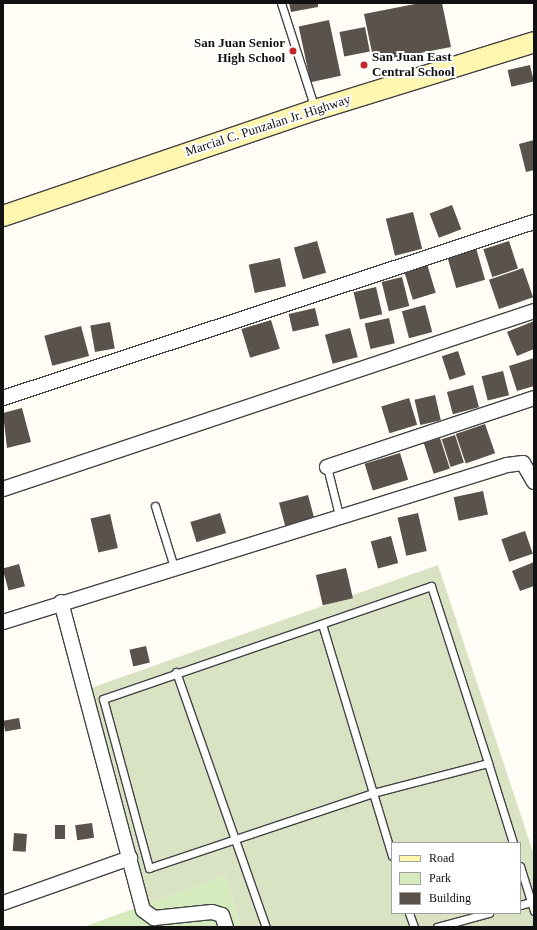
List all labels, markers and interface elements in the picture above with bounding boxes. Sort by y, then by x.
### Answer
place label: San Juan Senior High School [194,36,285,67]
marker: San Juan Senior High School [288,46,298,56]
place label: San Juan East Central School [372,50,455,81]
marker: San Juan East Central School [359,60,369,70]
street label: Marcial C. Punzalan Jr. Highway [184,92,352,160]
legend [391,842,521,914]
text: Road [429,851,454,865]
text: Park [429,871,451,885]
text: Building [429,891,471,905]

